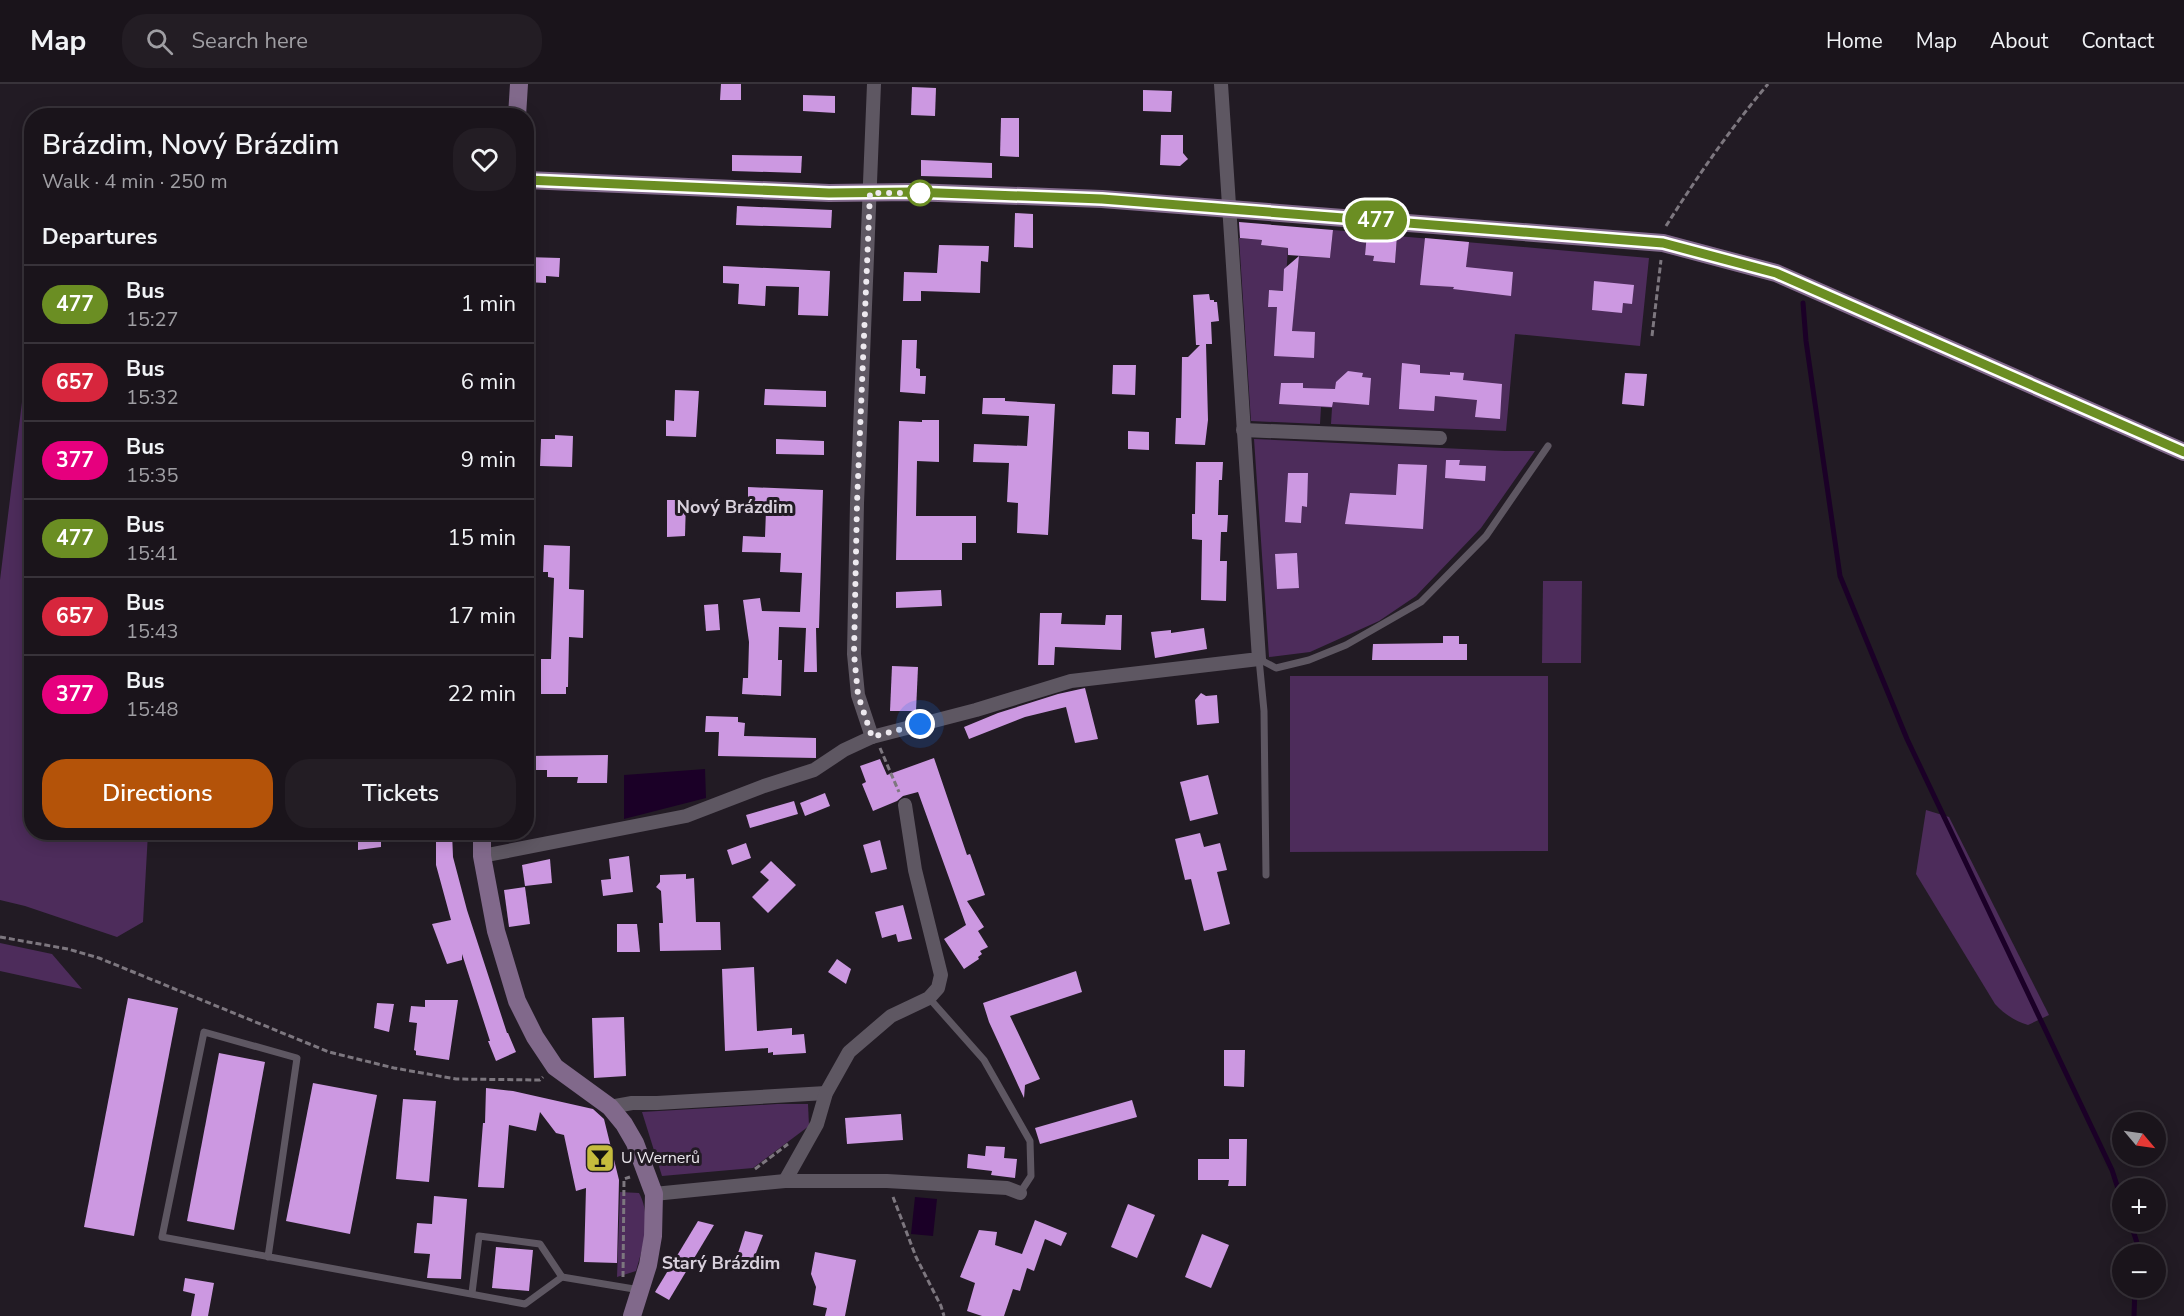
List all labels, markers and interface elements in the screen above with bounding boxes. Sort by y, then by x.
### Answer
search box [122,14,542,68]
text: Map [30,22,86,60]
icon: search [143,25,176,58]
text: Search here [191,26,308,56]
text: Home [1826,27,1883,55]
text: Map [1916,27,1957,55]
text: About [1990,27,2048,55]
text: Contact [2081,27,2154,55]
text: Brázdim, Nový Brázdim [42,126,339,164]
button: heart [453,128,516,191]
text: Walk · 4 min · 250 m [42,168,228,195]
unlabelled marker [907,180,933,206]
line badge: 477 [1342,200,1410,240]
text: 477 [1357,206,1395,234]
text: Departures [42,222,157,252]
text: Bus [126,276,165,306]
text: 1 min [461,289,516,319]
text: 477 [56,290,94,318]
text: 15:27 [126,306,179,333]
text: Bus [126,354,165,384]
text: 6 min [461,367,516,397]
text: 657 [56,368,94,396]
text: 15:32 [126,384,179,411]
text: Bus [126,432,165,462]
text: 9 min [461,445,516,475]
text: 377 [56,446,94,474]
text: 15:35 [126,462,179,489]
district label: Nový Brázdim [677,495,793,519]
text: Bus [126,510,165,540]
text: 15 min [448,523,516,553]
text: 477 [56,524,94,552]
text: 15:41 [126,540,179,567]
text: Bus [126,588,165,618]
text: 17 min [448,601,516,631]
text: 657 [56,602,94,630]
text: 15:43 [126,618,179,645]
text: Bus [126,666,165,696]
text: 22 min [448,679,516,709]
text: 377 [56,680,94,708]
text: 15:48 [126,696,179,723]
your location [905,709,935,739]
button: Directions [42,759,273,828]
button: Tickets [285,759,516,828]
north arrow [2112,1112,2166,1166]
map controls [2112,1112,2166,1298]
bar icon: U Wernerů [584,1142,616,1174]
place label: U Wernerů [621,1147,700,1169]
button: + [2112,1178,2166,1232]
button: − [2112,1244,2166,1298]
district label: Starý Brázdim [662,1251,780,1275]

